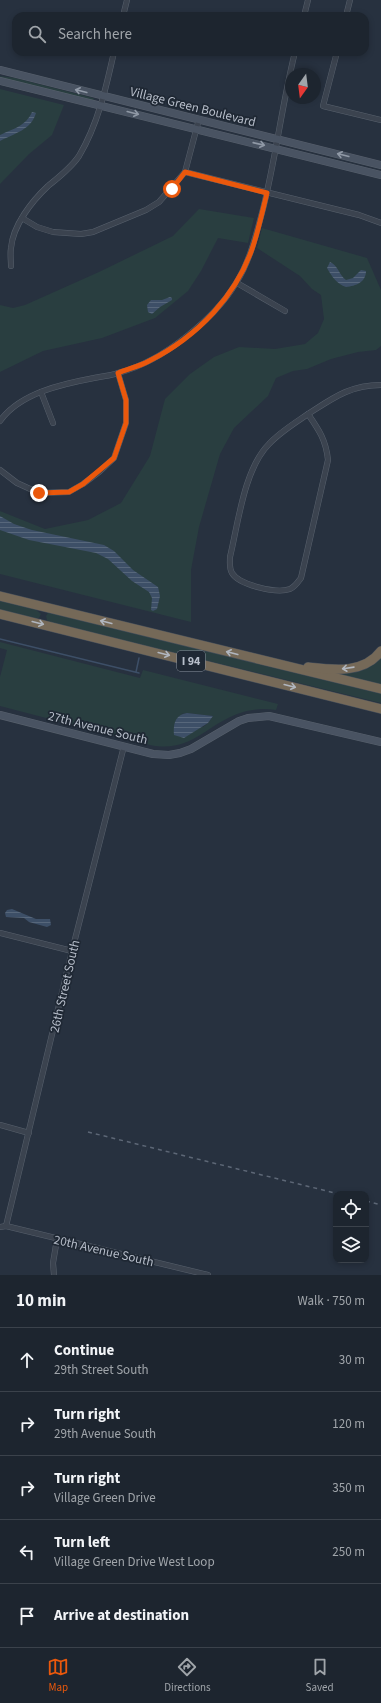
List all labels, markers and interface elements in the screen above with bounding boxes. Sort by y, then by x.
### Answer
search box [12,12,369,56]
icon: search [26,23,48,45]
text: Search here [58,24,132,45]
north arrow [285,68,321,104]
street label: Village Green Boulevard [128,83,258,131]
one-way arrow [75,86,88,94]
one-way arrow [126,110,139,117]
one-way arrow [252,141,265,149]
one-way arrow [337,151,350,159]
route start [163,180,181,198]
route end [30,484,48,502]
one-way arrow [100,618,113,625]
one-way arrow [31,620,44,627]
one-way arrow [226,649,239,657]
one-way arrow [157,651,170,659]
road number: I 94 [177,651,205,671]
one-way arrow [342,665,355,672]
one-way arrow [283,683,296,690]
street label: 27th Avenue South [46,707,150,749]
street label: 26th Street South [46,938,84,1034]
map controls [333,1191,369,1263]
button: locate [333,1191,369,1227]
button: layers [333,1227,369,1263]
street label: 20th Avenue South [52,1231,156,1271]
text: 10 min [16,1289,66,1313]
text: Walk · 750 m [297,1292,365,1310]
text: Continue [54,1340,114,1361]
icon: ahead [16,1349,38,1371]
text: 30 m [339,1351,365,1369]
text: 29th Street South [54,1361,149,1379]
text: Turn right [54,1404,120,1425]
icon: right [16,1413,38,1435]
text: 120 m [332,1415,365,1433]
text: 29th Avenue South [54,1425,156,1443]
text: Turn right [54,1468,120,1489]
icon: right [16,1477,38,1499]
text: 350 m [332,1479,365,1497]
text: Village Green Drive [54,1489,156,1507]
text: Turn left [54,1532,110,1553]
icon: left [16,1541,38,1563]
text: 250 m [332,1543,365,1561]
text: Village Green Drive West Loop [54,1553,215,1571]
icon: arrive [16,1605,38,1627]
text: Arrive at destination [54,1605,189,1626]
tab: Map [47,1656,69,1695]
tab: Directions [164,1656,211,1695]
tab: Saved [306,1656,334,1695]

